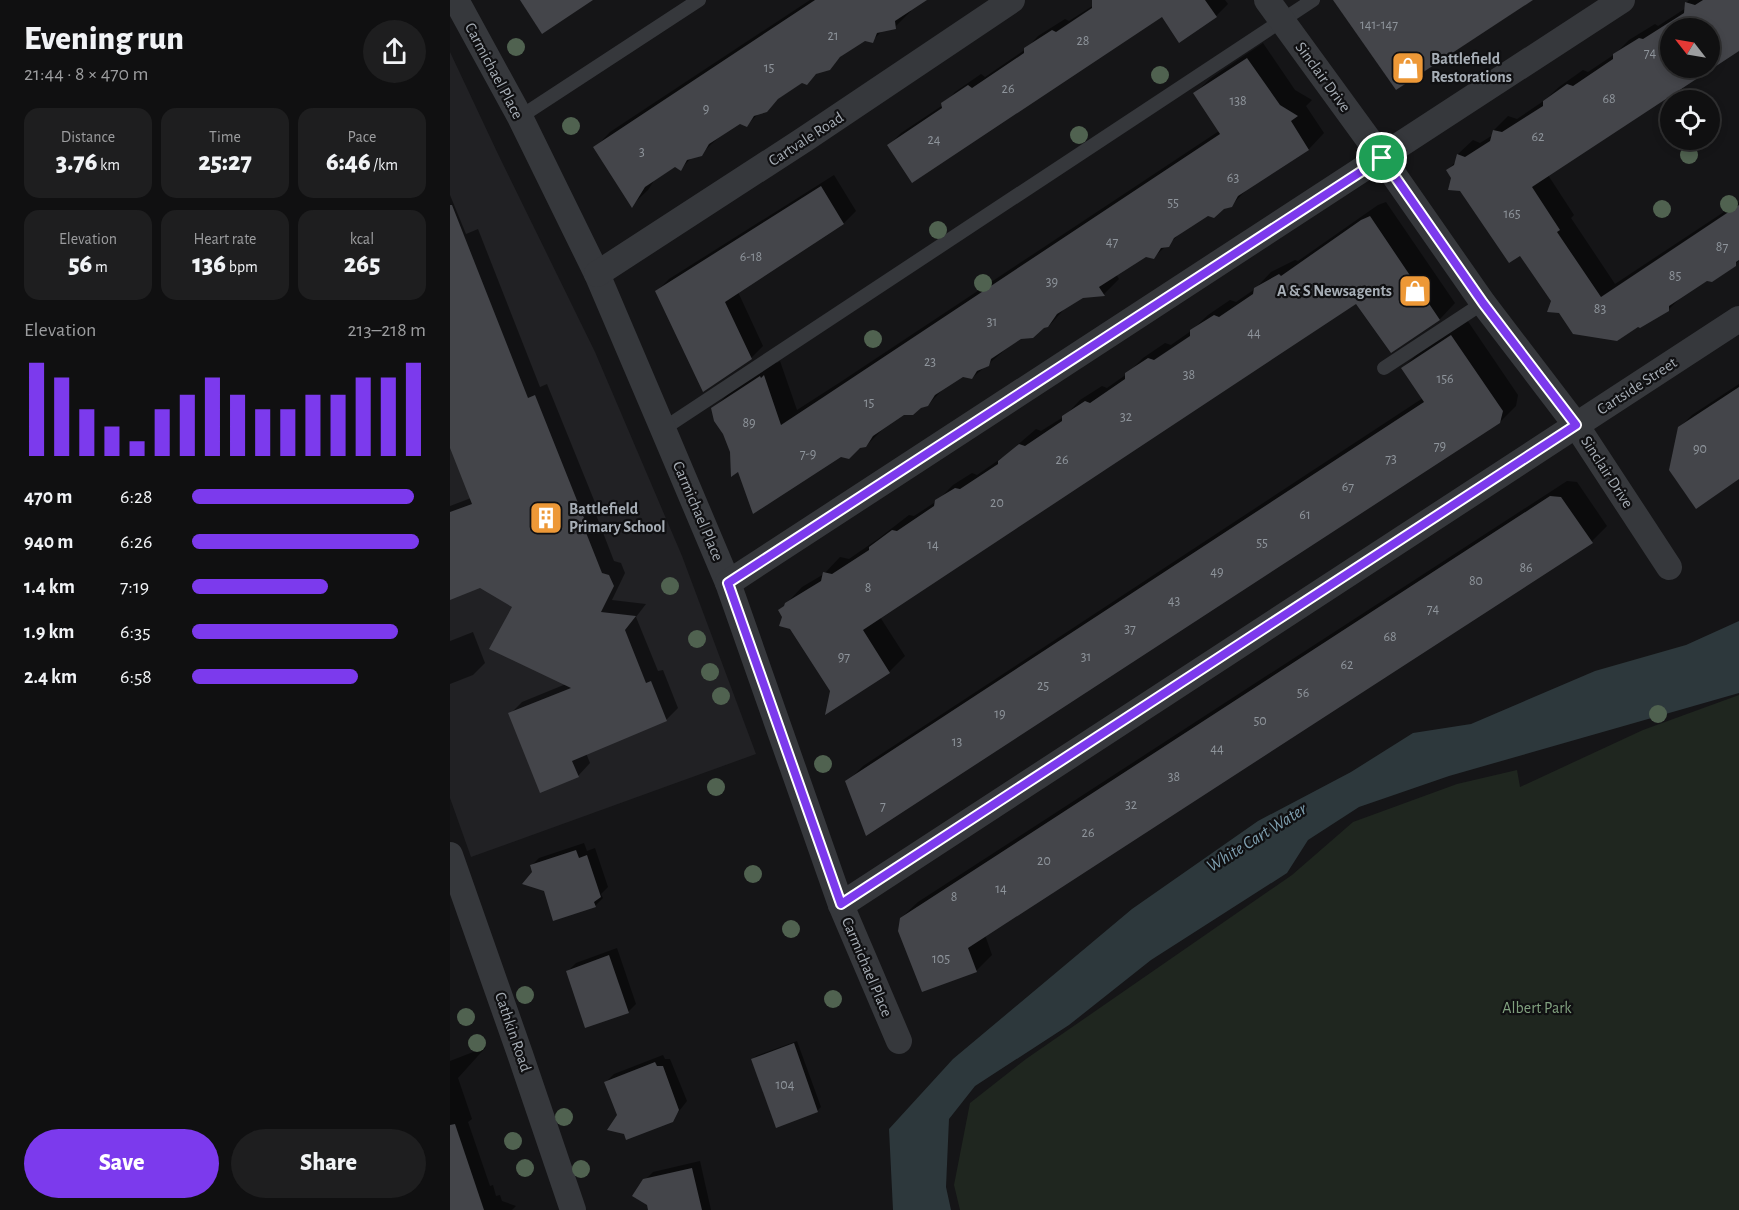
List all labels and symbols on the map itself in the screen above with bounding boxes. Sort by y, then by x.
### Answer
house number: 141-147 [1360,18,1398,32]
north arrow [1660,18,1720,78]
street label: Carmichael Place [462,20,526,122]
house number: 21 [827,29,839,43]
house number: 28 [1076,34,1090,48]
street label: Sinclair Drive [1292,39,1354,115]
house number: 74 [1644,46,1657,60]
shop icon: Battlefield Restorations [1390,50,1426,86]
place label: Battlefield Restorations [1431,51,1512,85]
house number: 15 [764,61,774,75]
house number: 26 [1002,82,1014,96]
house number: 68 [1602,92,1616,106]
house number: 138 [1229,94,1247,108]
house number: 9 [703,102,709,116]
street label: Cartvale Road [766,109,846,169]
house number: 62 [1532,130,1544,144]
pin [1356,132,1407,183]
house number: 24 [927,133,941,147]
house number: 3 [639,145,645,159]
house number: 63 [1227,171,1239,185]
house number: 55 [1167,196,1179,210]
house number: 165 [1503,207,1521,221]
house number: 47 [1106,235,1118,249]
house number: 87 [1716,240,1728,254]
house number: 6-18 [740,250,762,264]
house number: 85 [1669,269,1681,283]
shop icon: A & S Newsagents [1397,273,1433,309]
house number: 39 [1046,275,1058,289]
place label: A & S Newsagents [1277,283,1392,299]
house number: 83 [1594,302,1606,316]
house number: 31 [987,315,997,329]
house number: 44 [1247,326,1261,340]
street label: Cartside Street [1594,354,1680,418]
house number: 23 [924,355,936,369]
house number: 38 [1183,368,1195,382]
house number: 156 [1436,372,1454,386]
house number: 15 [864,396,874,410]
house number: 32 [1120,410,1132,424]
house number: 89 [742,416,756,430]
street label: Sinclair Drive [1578,433,1636,511]
house number: 79 [1434,439,1446,453]
house number: 90 [1693,442,1707,456]
house number: 7-9 [800,447,816,461]
house number: 73 [1385,452,1397,466]
house number: 26 [1056,453,1068,467]
street label: Carmichael Place [670,459,726,563]
house number: 67 [1342,480,1354,494]
house number: 20 [990,496,1004,510]
building icon: Battlefield Primary School [528,500,564,536]
place label: Battlefield Primary School [569,501,666,536]
house number: 61 [1299,508,1311,522]
house number: 55 [1256,536,1268,550]
house number: 14 [927,538,939,552]
house number: 86 [1519,561,1533,575]
house number: 49 [1210,565,1224,579]
house number: 80 [1469,574,1483,588]
house number: 8 [865,581,871,595]
house number: 43 [1168,594,1180,608]
house number: 74 [1427,602,1440,616]
house number: 37 [1124,622,1136,636]
house number: 68 [1383,630,1397,644]
house number: 97 [838,650,850,664]
house number: 31 [1081,650,1091,664]
house number: 62 [1341,658,1353,672]
house number: 25 [1037,679,1049,693]
house number: 56 [1297,686,1309,700]
house number: 19 [994,707,1006,721]
house number: 50 [1253,714,1267,728]
house number: 13 [952,735,963,749]
house number: 44 [1210,742,1224,756]
house number: 38 [1168,770,1180,784]
house number: 32 [1125,798,1137,812]
house number: 7 [880,799,886,813]
water label: White Cart Water [1204,799,1311,876]
house number: 26 [1082,826,1094,840]
house number: 20 [1037,854,1051,868]
house number: 14 [995,882,1007,896]
house number: 8 [951,890,957,904]
street label: Carmichael Place [839,915,895,1019]
house number: 105 [932,952,950,966]
street label: Cathkin Road [492,990,534,1074]
park label: Albert Park [1502,1000,1572,1016]
house number: 104 [776,1078,795,1092]

